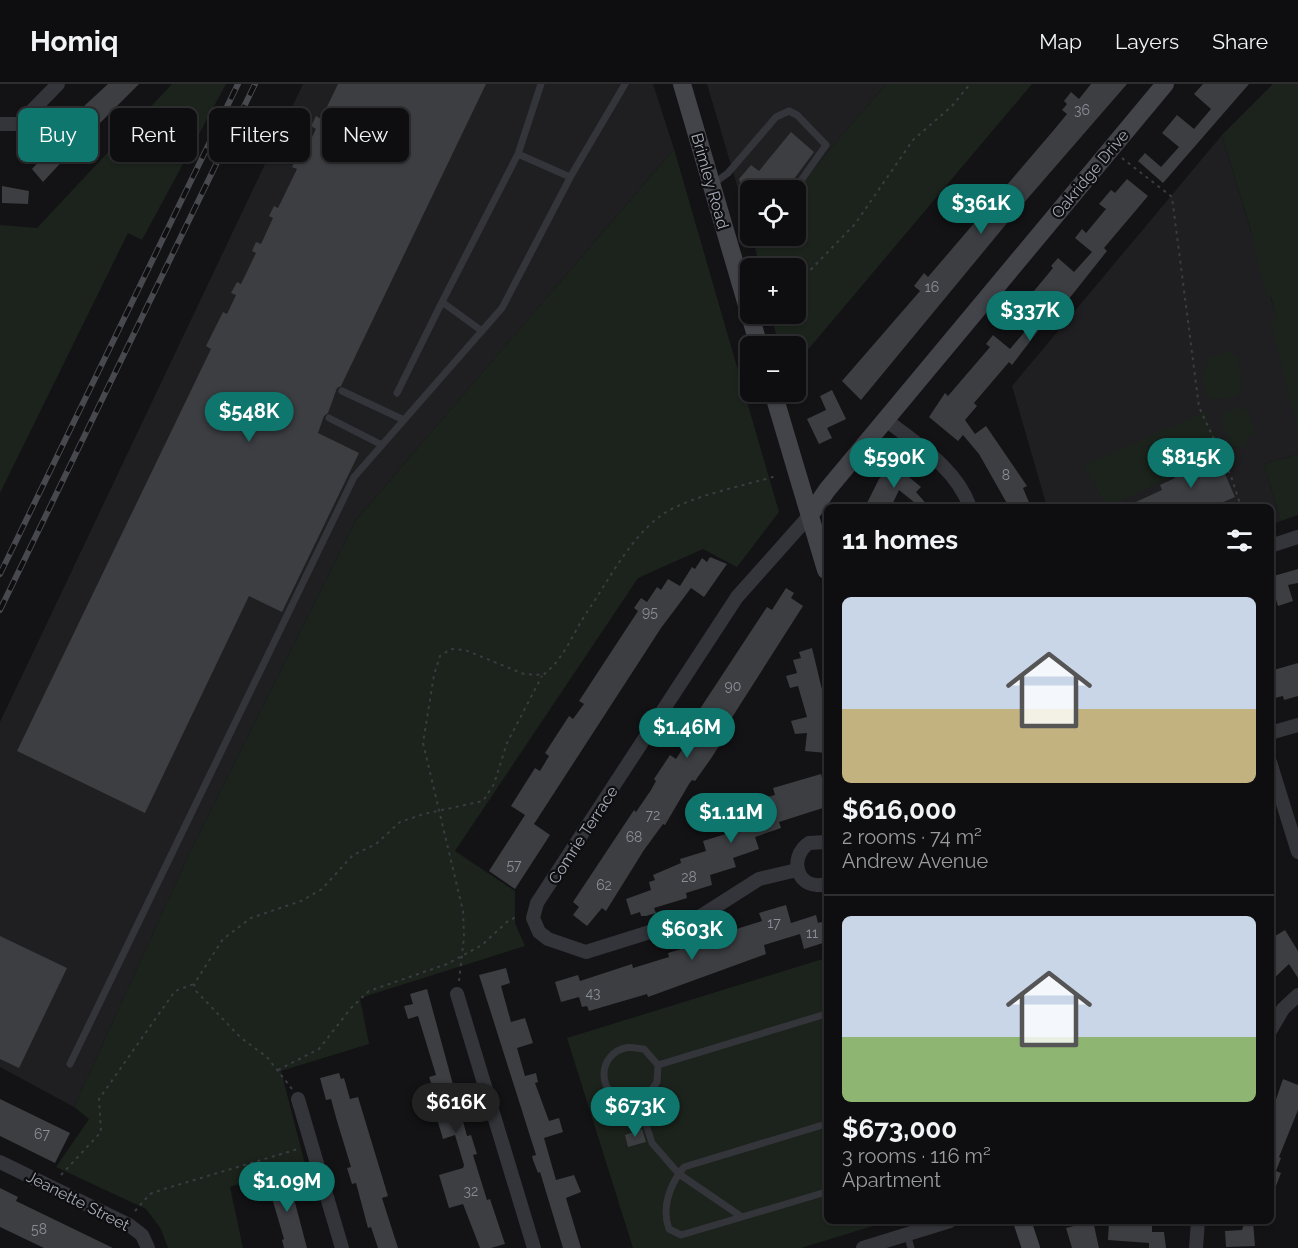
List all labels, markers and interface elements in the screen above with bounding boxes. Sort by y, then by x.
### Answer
text: Homiq [30,25,119,58]
text: Map [1039,29,1082,54]
text: Layers [1115,29,1179,54]
text: Share [1212,29,1268,54]
house number: 36 [1074,102,1090,118]
chip: Buy [18,108,98,162]
chip: Rent [110,108,197,162]
chip: Filters [209,108,310,162]
chip: New [322,108,409,162]
street label: Oakridge Drive [1047,126,1133,222]
street label: Brimley Road [687,131,733,231]
map controls [740,180,806,402]
button: locate [740,180,806,246]
pin: $361K [939,184,1023,235]
text: $361K [951,191,1011,215]
button: + [740,258,806,324]
house number: 16 [925,279,939,295]
pin: $337K [988,291,1072,342]
text: $337K [1000,298,1060,322]
button: − [740,336,806,402]
pin: $548K [207,392,291,443]
text: $548K [219,399,279,423]
pin: $590K [852,438,936,489]
pin: $815K [1149,438,1233,489]
text: $590K [863,445,925,469]
text: $815K [1161,445,1221,469]
house number: 8 [1002,467,1010,483]
icon: filters [1223,524,1256,557]
text: 11 homes [842,525,958,555]
house number: 95 [642,604,658,620]
icon: home [995,636,1103,744]
house number: 90 [725,678,741,694]
pin: $1.46M [638,708,736,759]
text: $1.46M [653,715,721,739]
street label: Comrie Terrace [544,783,622,887]
pin: $1.11M [682,793,780,844]
text: $616,000 [842,795,957,825]
text: $1.11M [699,800,763,824]
house number: 72 [646,807,660,823]
text: 2 rooms · 74 m² [842,825,982,849]
house number: 68 [626,829,642,845]
text: Andrew Avenue [842,849,988,873]
house number: 57 [506,857,522,873]
house number: 28 [681,869,697,885]
house number: 62 [596,877,612,893]
pin: $603K [650,910,734,961]
house number: 17 [767,915,781,931]
text: $603K [661,917,723,941]
house number: 11 [806,925,818,941]
icon: home [995,955,1103,1063]
house number: 43 [585,985,601,1001]
pin: $616K [414,1083,498,1134]
pin: $673K [593,1087,677,1138]
text: $616K [426,1090,486,1114]
text: $673K [605,1094,665,1118]
text: $673,000 [842,1114,957,1144]
house number: 67 [34,1126,50,1142]
text: 3 rooms · 116 m² [842,1144,991,1168]
pin: $1.09M [238,1162,336,1213]
street label: Jeanette Street [23,1167,133,1235]
text: Apartment [842,1168,941,1192]
text: $1.09M [253,1169,321,1193]
house number: 32 [464,1183,478,1199]
house number: 58 [31,1221,47,1237]

